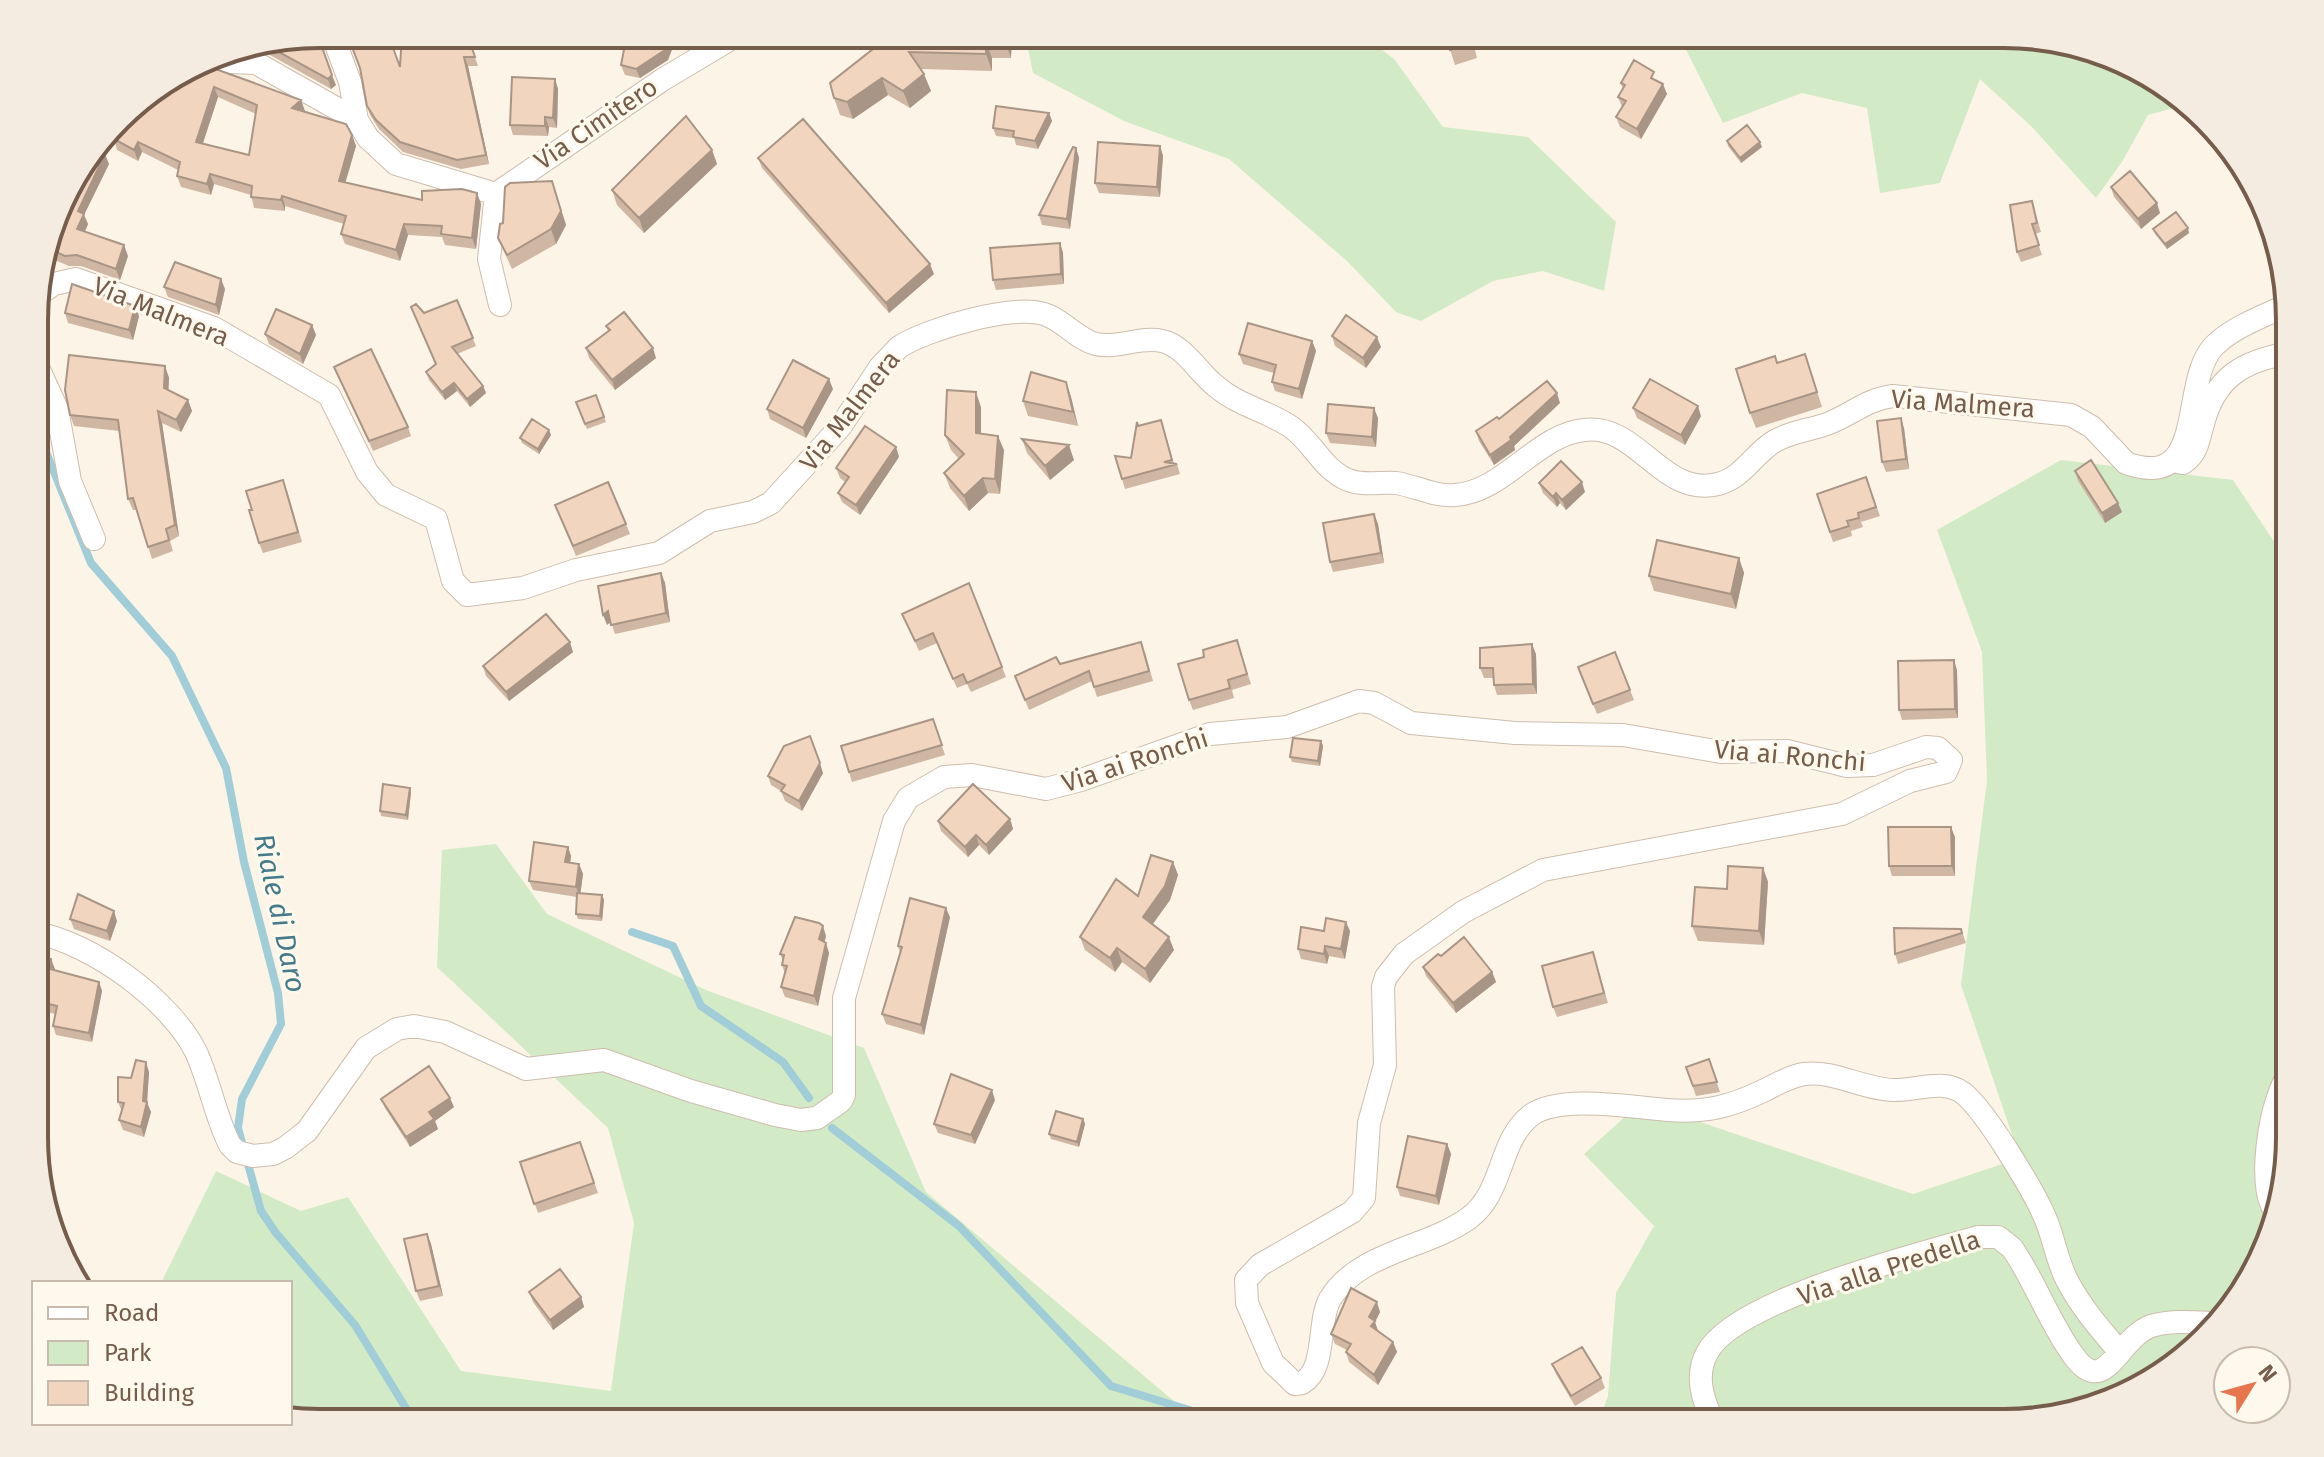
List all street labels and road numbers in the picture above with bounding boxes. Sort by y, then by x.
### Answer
street label: Via Cimitero [528,71,664,177]
street label: Via Malmera [88,271,234,353]
street label: Via Malmera [793,345,907,477]
street label: Via Malmera [1890,384,2036,424]
street label: Via ai Ronchi [1058,723,1212,799]
street label: Via ai Ronchi [1713,734,1867,778]
street label: Via alla Predella [1794,1224,1984,1312]

